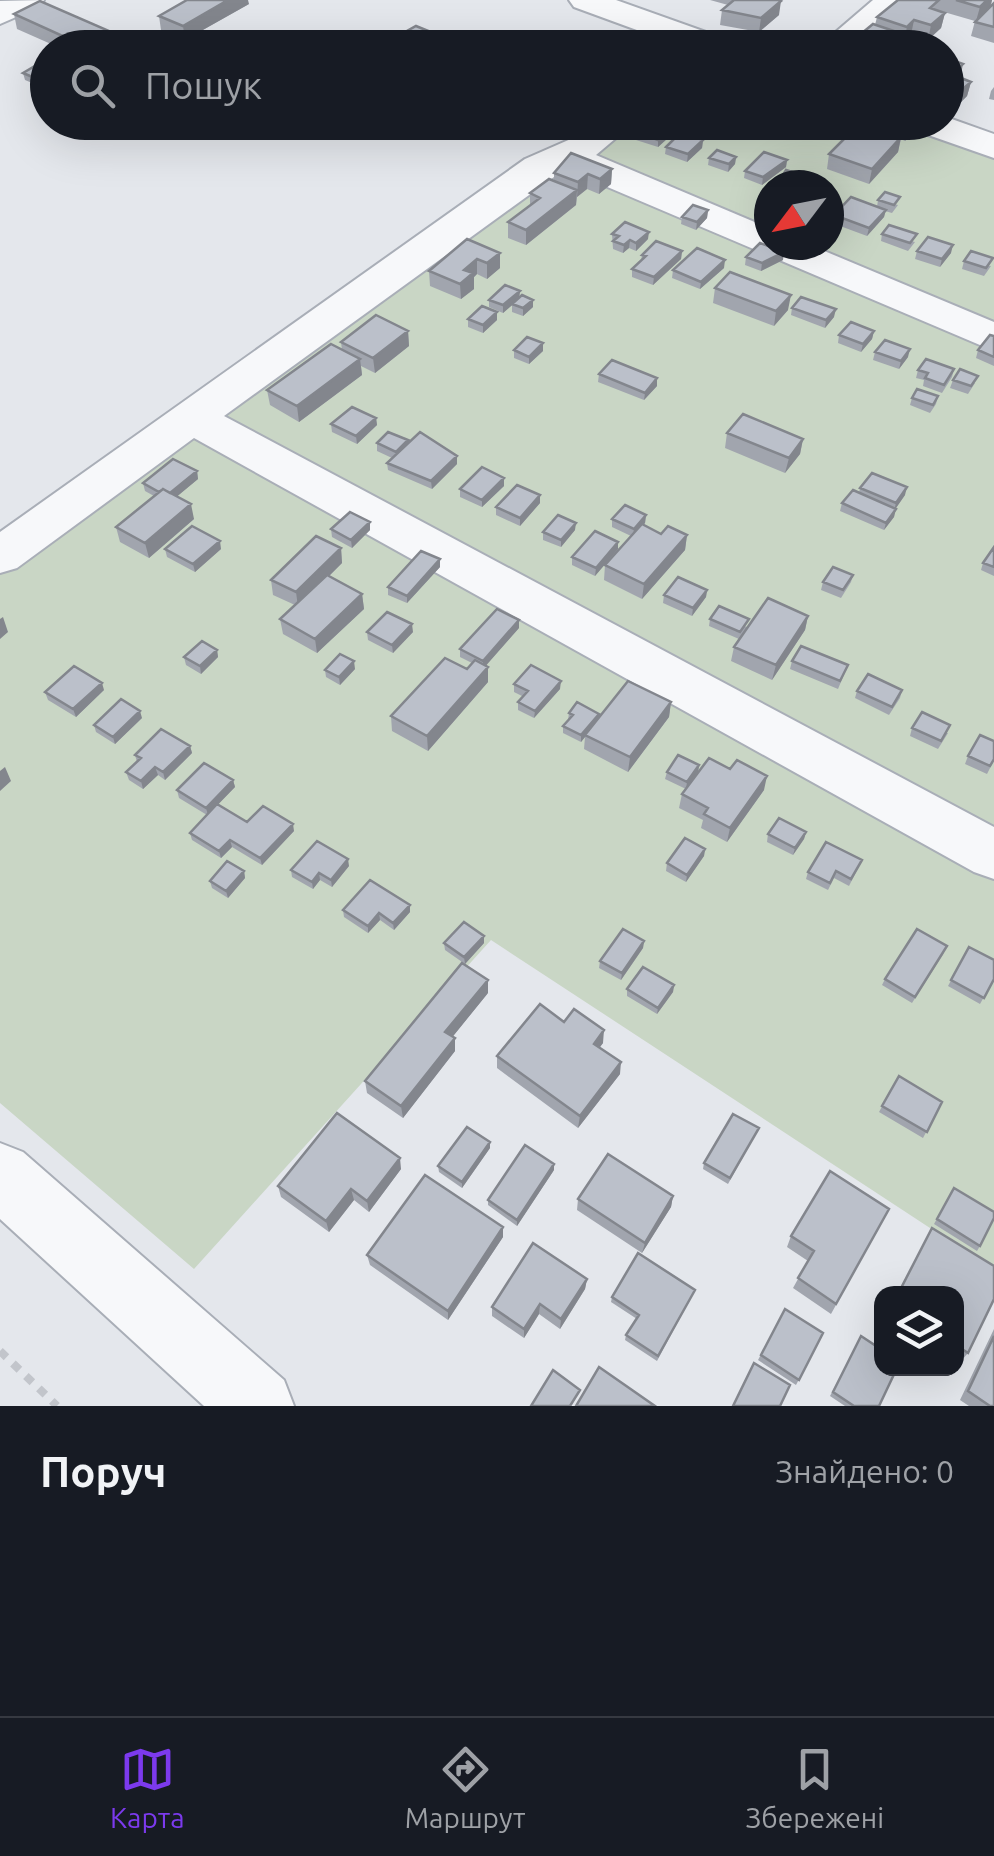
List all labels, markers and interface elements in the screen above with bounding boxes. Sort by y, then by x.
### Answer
search box [30,30,964,140]
icon: search [65,58,120,113]
text: Пошук [145,64,262,106]
north arrow [754,170,844,260]
map controls [874,1286,964,1376]
button: layers [874,1286,964,1376]
text: Поруч [40,1448,166,1495]
text: Знайдено: 0 [775,1453,954,1489]
tab: Карта [110,1742,185,1833]
tab: Маршрут [405,1742,526,1833]
tab: Збережені [746,1742,884,1833]

